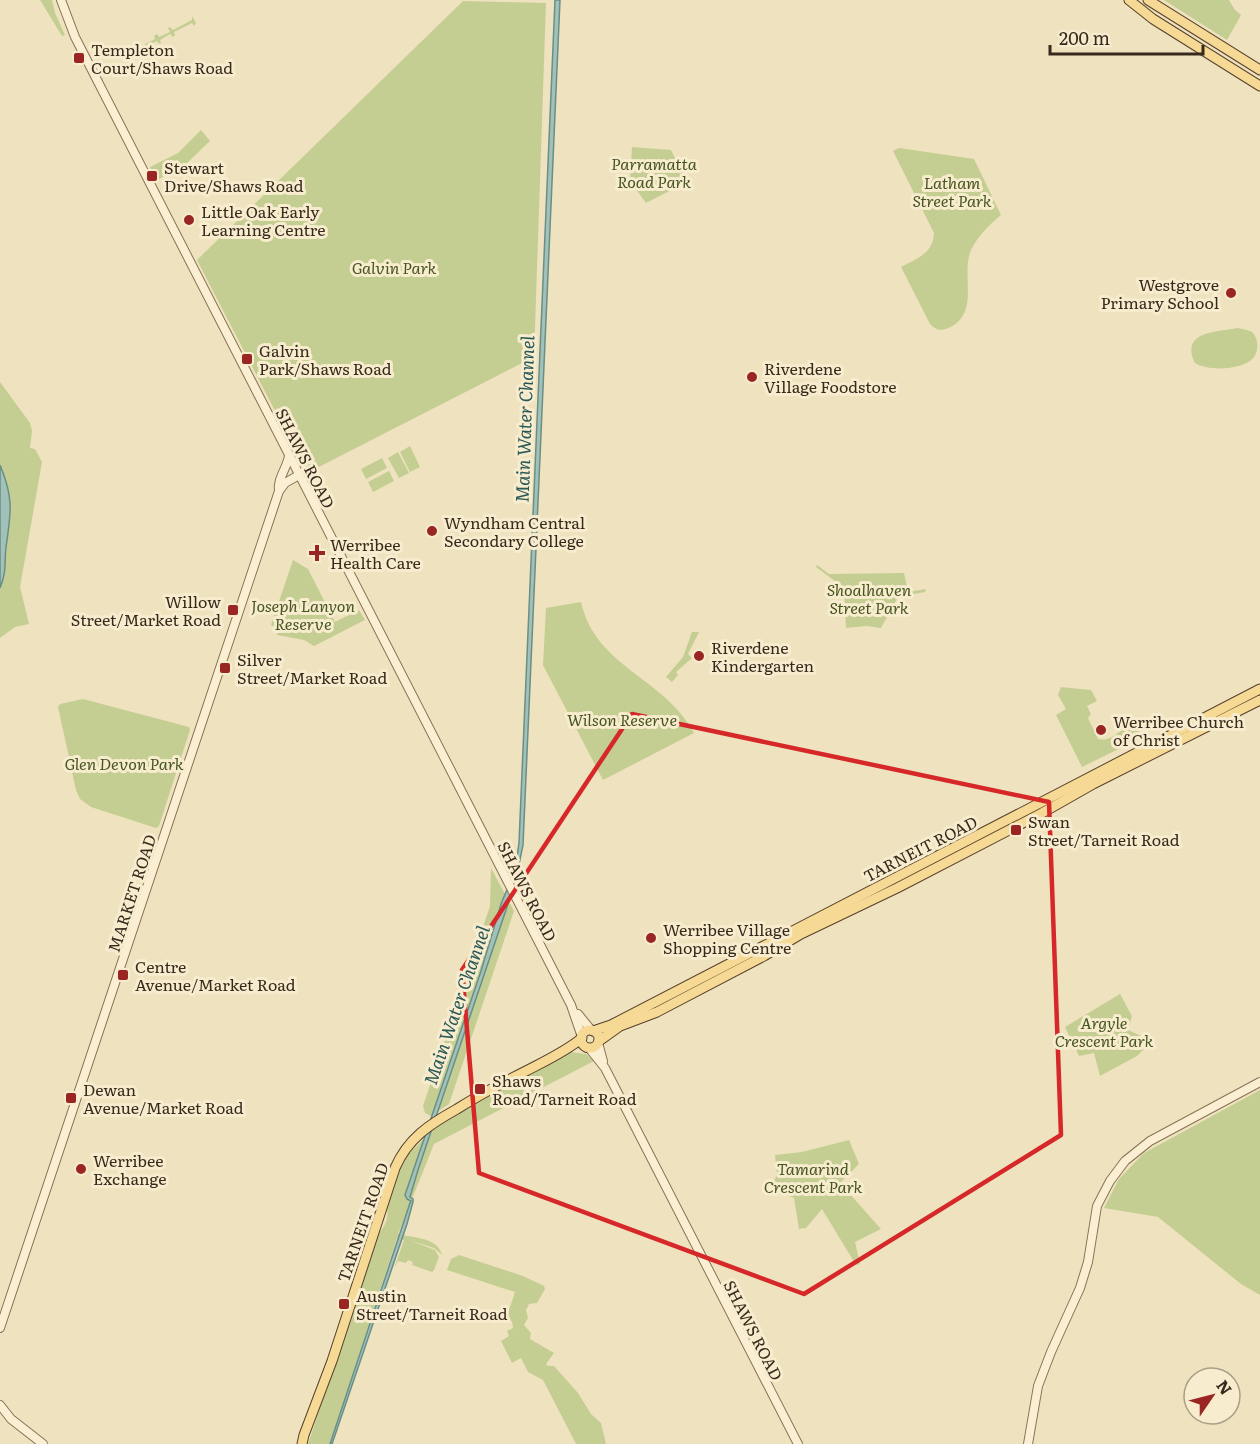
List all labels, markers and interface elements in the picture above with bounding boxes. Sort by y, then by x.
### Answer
scale bar [1050,18,1203,56]
text: 200 m [1059,24,1110,51]
place label: Templeton Court/Shaws Road [91,37,233,79]
marker: Templeton Court/Shaws Road [72,51,86,65]
park label: Parramatta Road Park [611,151,698,193]
place label: Stewart Drive/Shaws Road [164,155,304,197]
marker: Stewart Drive/Shaws Road [145,169,159,183]
park label: Latham Street Park [912,170,992,212]
place label: Little Oak Early Learning Centre [201,199,325,241]
marker: Little Oak Early Learning Centre [182,213,196,227]
park label: Galvin Park [352,255,437,279]
place label: Westgrove Primary School [1101,272,1219,314]
marker: Westgrove Primary School [1224,286,1238,300]
water label: Main Water Channel [508,334,540,503]
place label: Galvin Park/Shaws Road [259,338,392,380]
marker: Galvin Park/Shaws Road [240,352,254,366]
place label: Riverdene Village Foodstore [764,356,897,398]
marker: Riverdene Village Foodstore [745,370,759,384]
street label: SHAWS ROAD [270,404,342,512]
place label: Wyndham Central Secondary College [444,510,585,552]
marker: Wyndham Central Secondary College [425,524,439,538]
place label: Werribee Health Care [330,532,421,574]
marker: Werribee Health Care [308,544,326,562]
park label: Shoalhaven Street Park [827,577,912,619]
place label: Willow Street/Market Road [71,589,221,631]
park label: Joseph Lanyon Reserve [251,593,355,635]
marker: Willow Street/Market Road [226,603,240,617]
place label: Riverdene Kindergarten [711,635,815,677]
place label: Silver Street/Market Road [237,647,387,689]
marker: Riverdene Kindergarten [692,649,706,663]
marker: Silver Street/Market Road [218,661,232,675]
park label: Wilson Reserve [567,707,677,731]
place label: Werribee Church of Christ [1113,709,1244,751]
marker: Werribee Church of Christ [1094,723,1108,737]
park label: Glen Devon Park [64,751,184,775]
street label: TARNEIT ROAD [859,809,981,887]
place label: Swan Street/Tarneit Road [1028,809,1180,851]
marker: Swan Street/Tarneit Road [1009,823,1023,837]
street label: MARKET ROAD [101,831,161,955]
street label: SHAWS ROAD [492,837,564,945]
place label: Werribee Village Shopping Centre [663,917,791,959]
water label: Main Water Channel [416,921,496,1088]
marker: Werribee Village Shopping Centre [644,931,658,945]
place label: Centre Avenue/Market Road [135,954,296,996]
marker: Centre Avenue/Market Road [116,968,130,982]
park label: Argyle Crescent Park [1055,1010,1154,1052]
place label: Shaws Road/Tarneit Road [492,1068,637,1110]
place label: Dewan Avenue/Market Road [83,1077,244,1119]
marker: Shaws Road/Tarneit Road [473,1082,487,1096]
marker: Dewan Avenue/Market Road [64,1091,78,1105]
place label: Werribee Exchange [93,1148,166,1190]
park label: Tamarind Crescent Park [764,1156,863,1198]
street label: TARNEIT ROAD [330,1159,394,1285]
marker: Werribee Exchange [74,1162,88,1176]
street label: SHAWS ROAD [718,1276,790,1384]
place label: Austin Street/Tarneit Road [356,1283,508,1325]
marker: Austin Street/Tarneit Road [337,1297,351,1311]
north arrow [1182,1366,1242,1426]
text: N [1211,1374,1239,1399]

